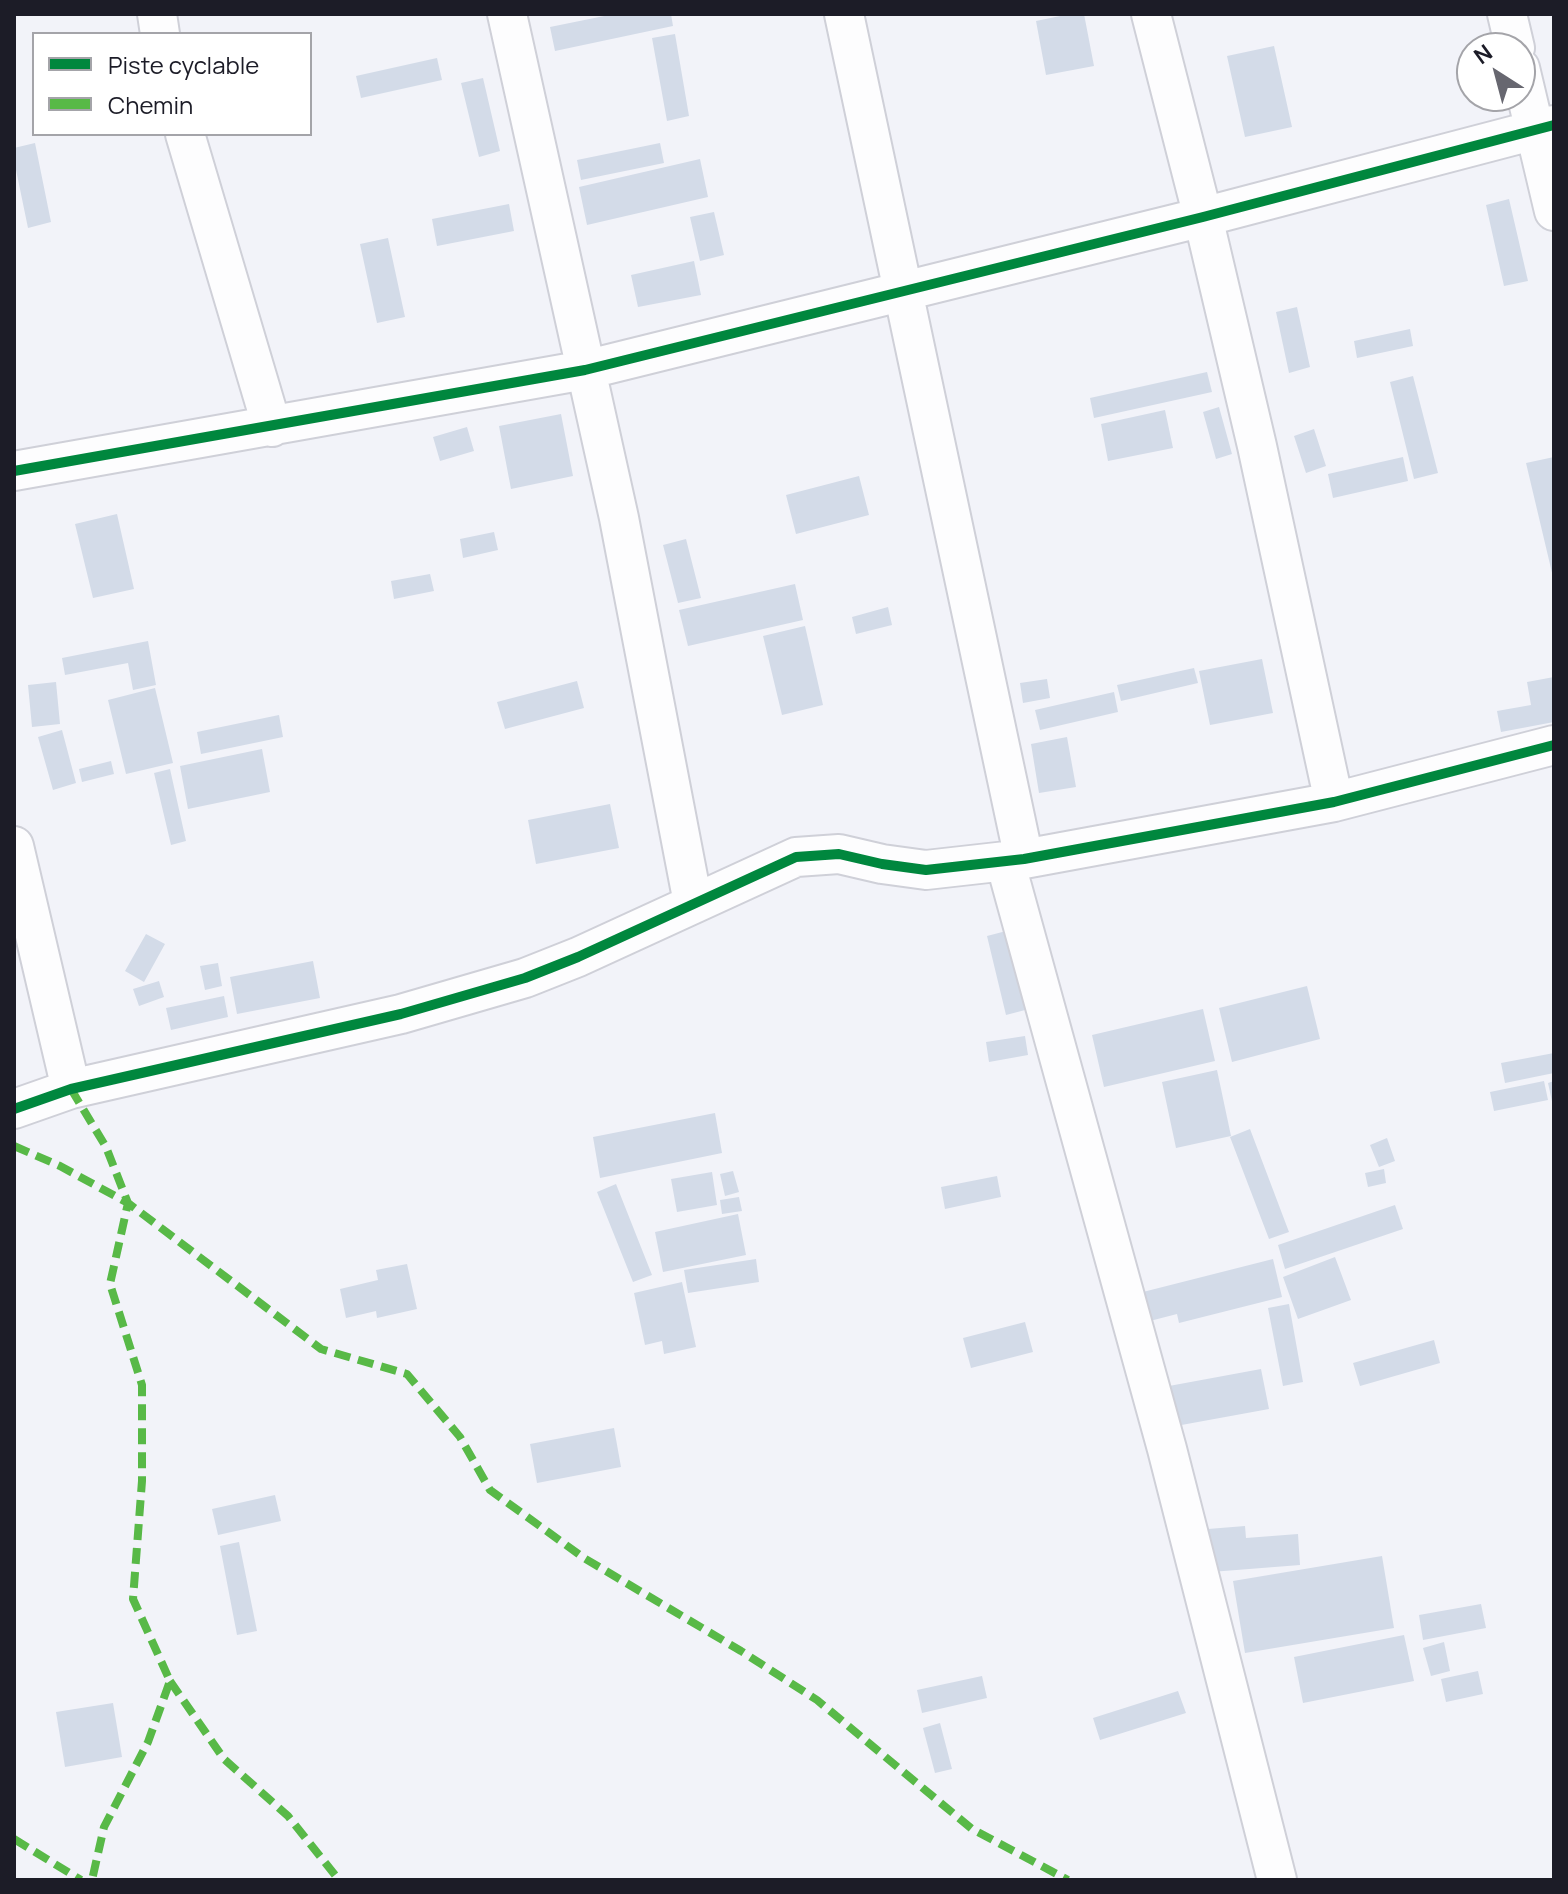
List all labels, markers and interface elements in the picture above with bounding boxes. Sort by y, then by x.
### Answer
legend [32,32,312,136]
north arrow [1456,32,1536,112]
text: N [1468,37,1498,71]
text: Piste cyclable [108,48,259,81]
text: Chemin [108,88,193,121]

